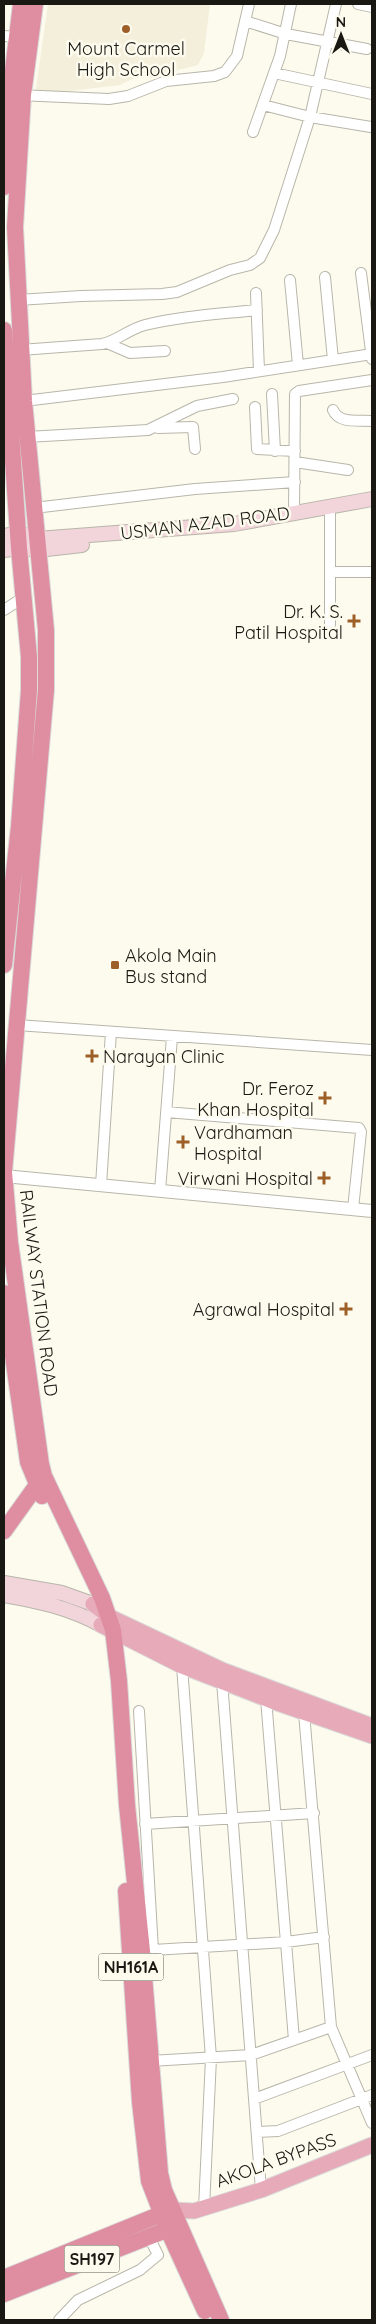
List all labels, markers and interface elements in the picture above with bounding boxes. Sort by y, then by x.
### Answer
north arrow [316,10,366,60]
text: N [336,13,346,31]
marker: Mount Carmel High School [120,23,132,35]
place label: Mount Carmel High School [67,37,185,81]
street label: USMAN AZAD ROAD [119,501,291,545]
place label: Dr. K. S. Patil Hospital [234,600,343,644]
marker: Dr. K. S. Patil Hospital [347,614,361,628]
place label: Akola Main Bus stand [125,944,217,988]
marker: Akola Main Bus stand [109,959,121,971]
place label: Narayan Clinic [103,1045,224,1068]
marker: Narayan Clinic [85,1049,99,1063]
place label: Dr. Feroz Khan Hospital [197,1077,314,1121]
marker: Dr. Feroz Khan Hospital [318,1091,332,1105]
place label: Vardhaman Hospital [194,1121,293,1165]
marker: Vardhaman Hospital [176,1135,190,1149]
place label: Virwani Hospital [177,1167,313,1190]
marker: Virwani Hospital [317,1171,331,1185]
street label: RAILWAY STATION ROAD [15,1188,63,1398]
place label: Agrawal Hospital [193,1298,335,1321]
marker: Agrawal Hospital [339,1302,353,1316]
road number: NH161A [98,1954,164,1980]
street label: AKOLA BYPASS [213,2128,339,2192]
road number: SH197 [64,2246,120,2272]

